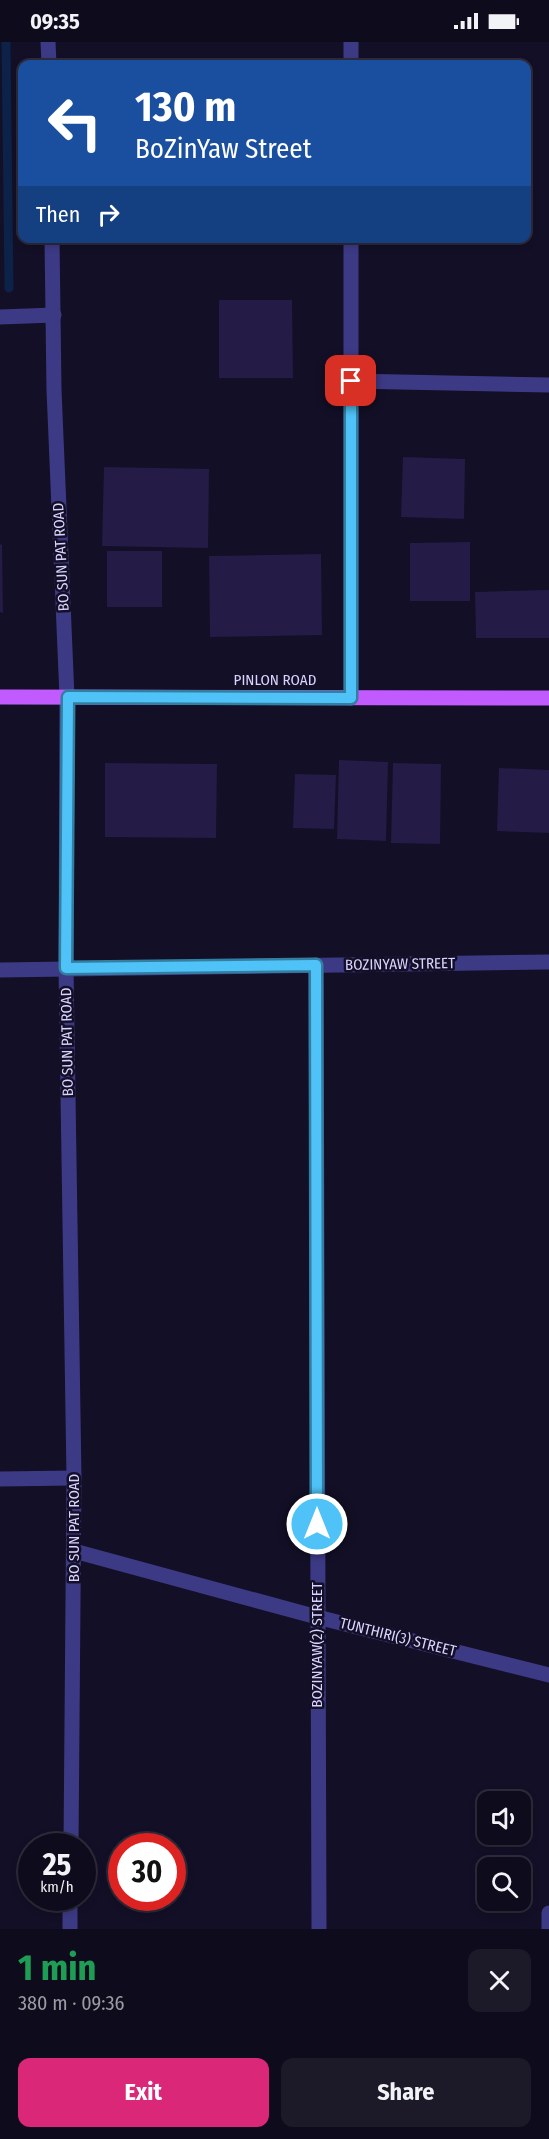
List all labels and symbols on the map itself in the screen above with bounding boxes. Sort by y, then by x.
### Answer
pin [325,355,376,406]
street label: BO SUN PAT ROAD [49,502,73,612]
street label: PINLON ROAD [234,671,316,689]
street label: BOZINYAW STREET [345,954,455,974]
street label: BO SUN PAT ROAD [57,988,77,1096]
street label: BO SUN PAT ROAD [65,1474,83,1582]
position arrow [285,1492,349,1556]
street label: BOZINYAW(2) STREET [308,1582,326,1708]
street label: TUNTHIRI(3) STREET [338,1614,458,1660]
speed limit sign: 30 [108,1833,186,1911]

